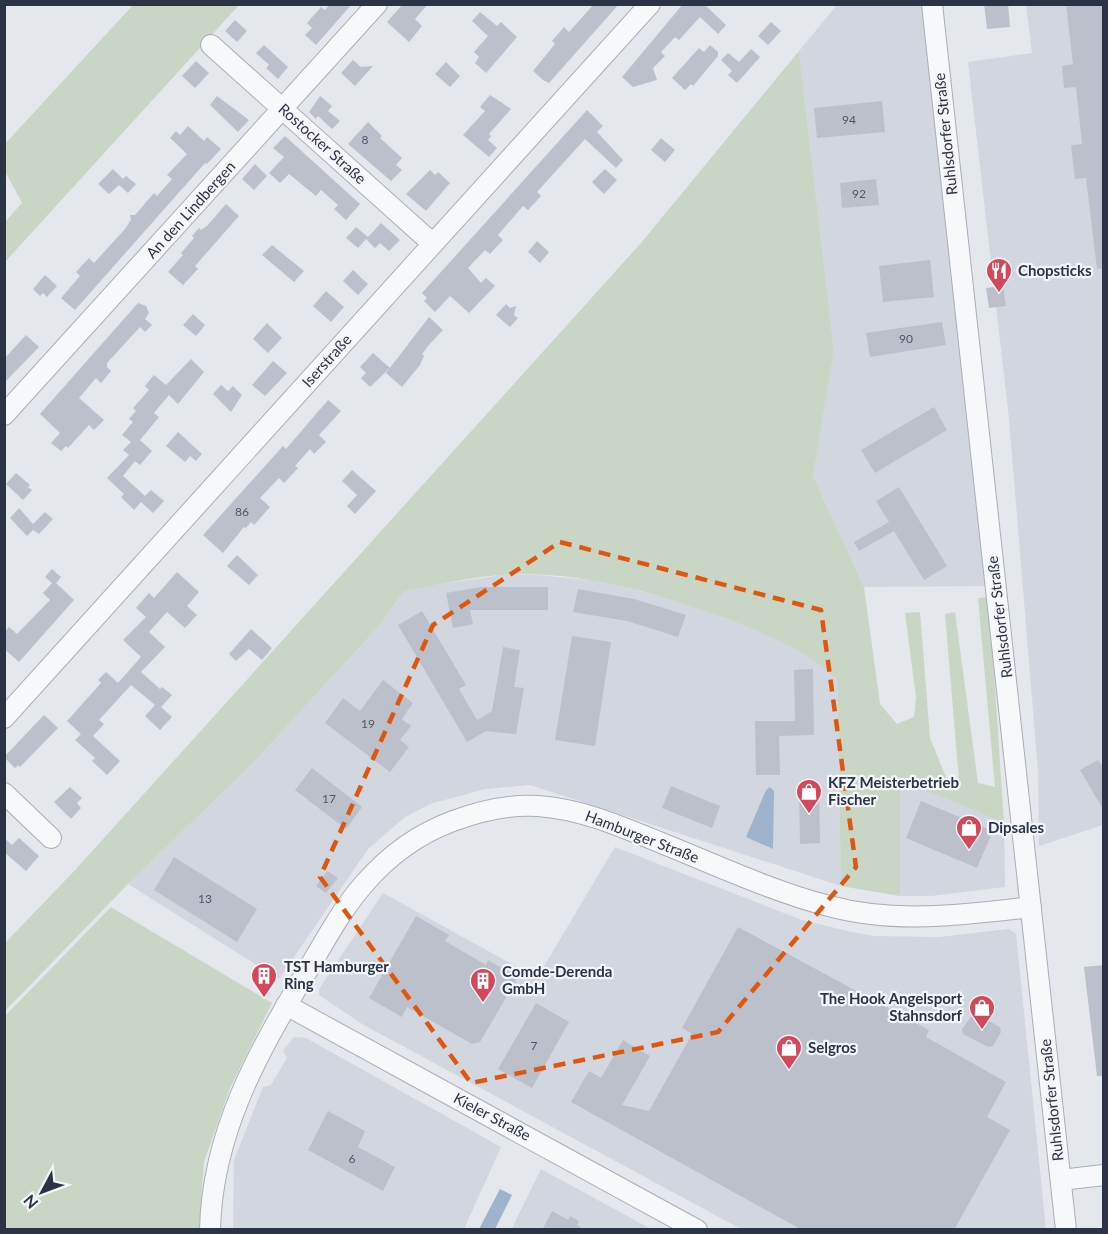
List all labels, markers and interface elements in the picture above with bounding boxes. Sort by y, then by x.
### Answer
street label: Ruhlsdorfer Straße [930,72,960,196]
street label: Rostocker Straße [275,99,370,187]
house number: 94 [842,112,856,127]
house number: 8 [362,132,369,147]
street label: An den Lindbergen [142,157,239,262]
house number: 92 [852,186,866,201]
restaurant icon: Chopsticks [984,256,1014,294]
place label: Chopsticks [1018,261,1092,279]
street label: Iserstraße [298,330,355,391]
house number: 90 [899,331,913,346]
house number: 86 [235,504,249,519]
street label: Ruhlsdorfer Straße [983,555,1015,679]
house number: 19 [361,716,375,731]
place label: KFZ Meisterbetrieb Fischer [828,773,959,808]
shop icon: KFZ Meisterbetrieb Fischer [794,777,824,815]
house number: 17 [322,791,336,806]
street label: Hamburger Straße [583,806,702,866]
shop icon: Dipsales [954,813,984,851]
place label: Dipsales [988,818,1045,836]
house number: 13 [198,891,212,906]
place label: TST Hamburger Ring [284,957,389,992]
building icon: TST Hamburger Ring [249,961,279,999]
place label: Comde-Derenda GmbH [502,962,612,997]
building icon: Comde-Derenda GmbH [468,966,498,1004]
place label: The Hook Angelsport Stahnsdorf [820,989,963,1024]
shop icon: The Hook Angelsport Stahnsdorf [967,993,997,1031]
shop icon: Selgros [774,1033,804,1071]
house number: 7 [531,1038,538,1053]
place label: Selgros [808,1038,857,1056]
street label: Ruhlsdorfer Straße [1036,1038,1066,1162]
street label: Kieler Straße [451,1088,534,1144]
house number: 6 [349,1151,356,1166]
north arrow [12,1162,72,1222]
text: N [19,1191,42,1213]

